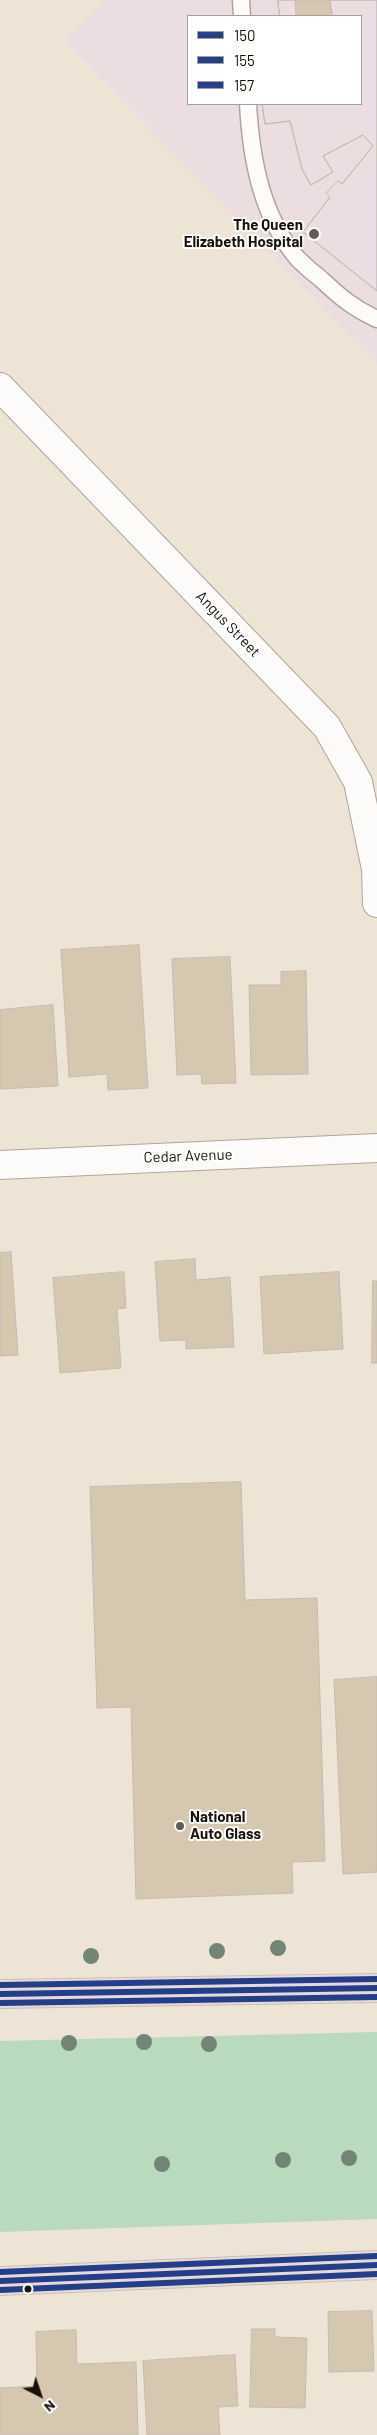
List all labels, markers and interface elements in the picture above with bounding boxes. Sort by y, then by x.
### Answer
legend [187,15,362,105]
text: 150 [234,26,255,44]
text: 155 [234,51,255,69]
text: 157 [234,76,254,94]
place label: The Queen Elizabeth Hospital [184,216,303,251]
marker: The Queen Elizabeth Hospital [307,227,321,241]
street label: Angus Street [192,587,264,661]
street label: Cedar Avenue [143,1145,233,1167]
place label: National Auto Glass [190,1808,261,1843]
marker: National Auto Glass [174,1820,186,1832]
unlabelled marker [23,2284,33,2294]
north arrow [15,2370,65,2420]
text: N [41,2397,59,2416]

